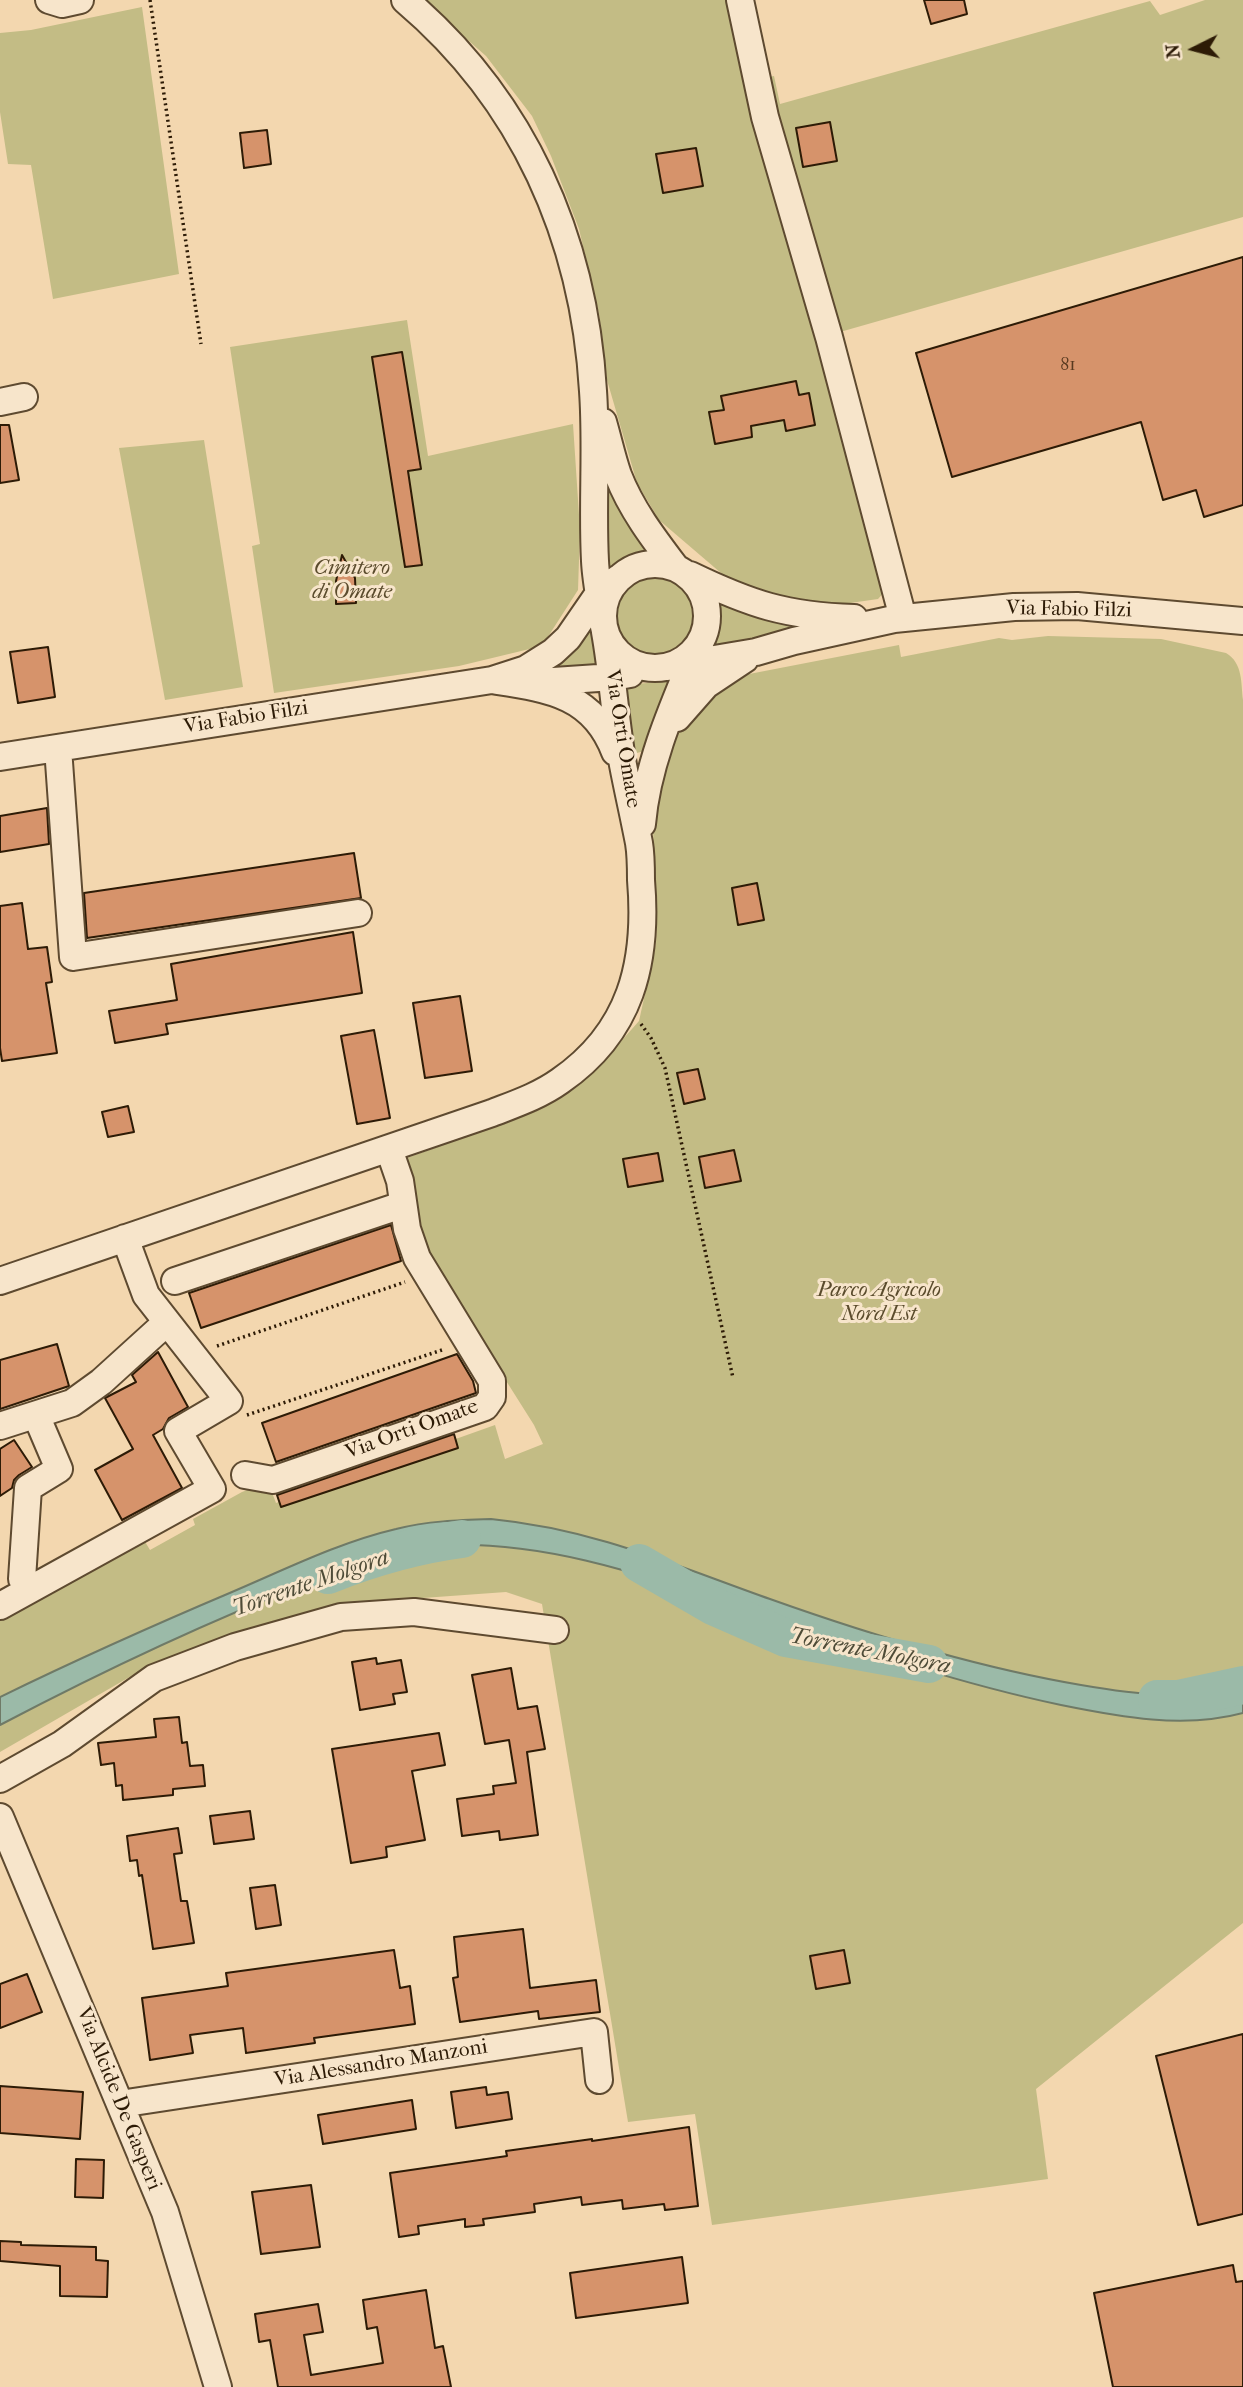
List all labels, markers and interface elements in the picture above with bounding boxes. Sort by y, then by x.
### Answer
north arrow [1159,14,1229,84]
text: N [1161,43,1185,60]
house number: 81 [1060,355,1076,377]
park label: Cimitero di Omate [312,556,392,606]
street label: Via Fabio Filzi [1006,596,1132,624]
street label: Via Orti Omate [599,668,645,810]
street label: Via Fabio Filzi [182,696,310,740]
park label: Parco Agricolo Nord Est [817,1278,941,1328]
street label: Via Orti Omate [342,1394,482,1466]
water label: Torrente Molgora [229,1544,393,1624]
water label: Torrente Molgora [787,1623,953,1681]
street label: Via Alcide De Gasperi [70,2004,166,2194]
street label: Via Alessandro Manzoni [273,2035,489,2093]

